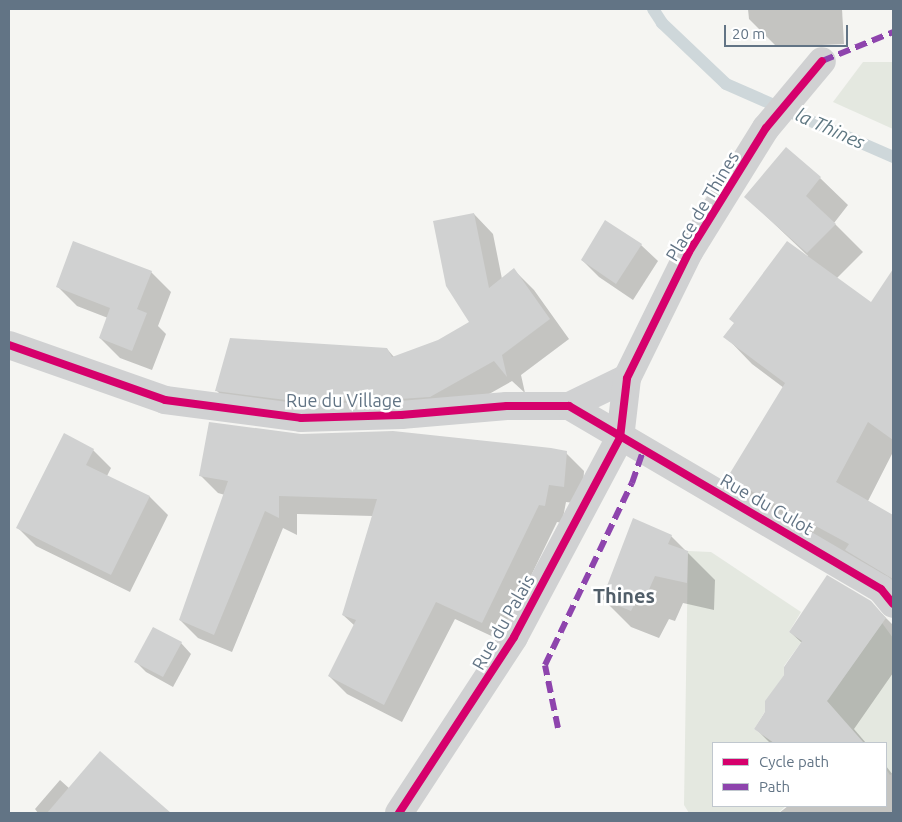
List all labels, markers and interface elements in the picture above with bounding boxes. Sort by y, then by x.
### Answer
scale bar [727,15,851,47]
text: 20 m [732,25,765,42]
water label: la Thines [792,104,868,154]
street label: Place de Thines [661,147,743,265]
street label: Rue du Village [286,389,402,411]
street label: Rue du Culot [717,469,817,539]
street label: Rue du Palais [467,570,539,674]
district label: Thines [593,583,655,607]
legend [712,742,887,807]
text: Cycle path [759,753,829,770]
text: Path [759,778,790,795]

